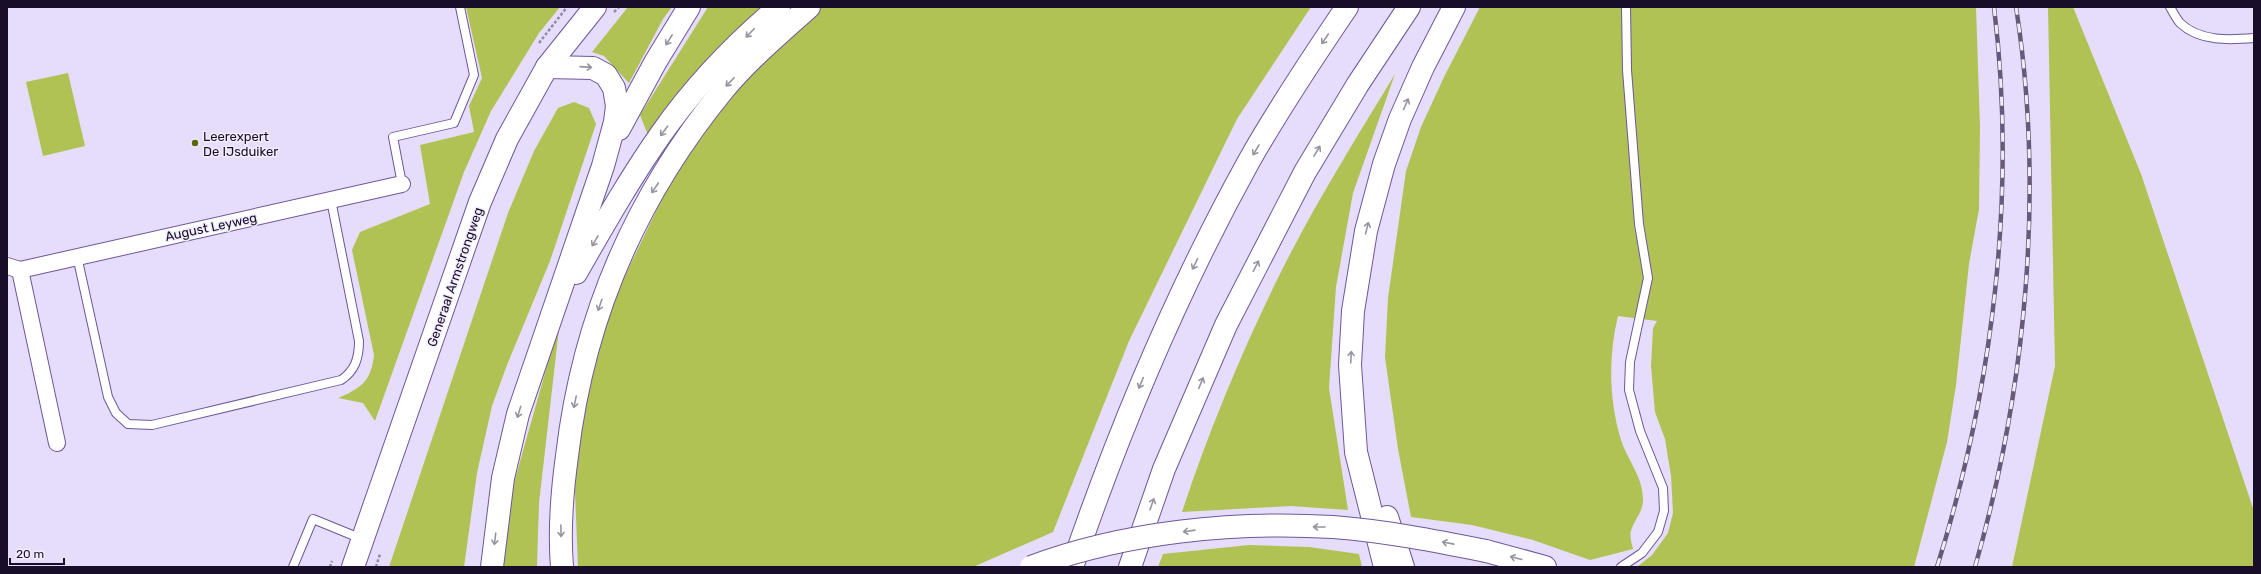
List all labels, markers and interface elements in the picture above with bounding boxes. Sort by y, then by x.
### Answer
one-way arrow [745,28,754,38]
one-way arrow [664,34,672,46]
one-way arrow [1321,34,1329,45]
one-way arrow [579,64,592,71]
one-way arrow [725,77,735,87]
one-way arrow [1403,99,1411,111]
one-way arrow [660,125,668,136]
place label: Leerexpert De IJsduiker [203,129,278,159]
marker: Leerexpert De IJsduiker [190,138,200,148]
one-way arrow [1252,144,1260,156]
one-way arrow [1314,145,1322,157]
one-way arrow [651,182,659,193]
street label: Generaal Armstrongweg [424,205,487,349]
street label: August Leyweg [164,210,259,245]
one-way arrow [1363,222,1371,235]
one-way arrow [590,235,598,247]
one-way arrow [1191,258,1198,270]
one-way arrow [1253,260,1261,272]
one-way arrow [596,299,603,312]
one-way arrow [1347,351,1354,364]
one-way arrow [1137,376,1145,388]
one-way arrow [1198,378,1205,390]
one-way arrow [570,395,578,408]
one-way arrow [515,405,522,418]
one-way arrow [1149,497,1156,510]
one-way arrow [1313,523,1326,531]
one-way arrow [557,524,565,537]
one-way arrow [1183,527,1196,535]
one-way arrow [491,532,498,545]
one-way arrow [1442,539,1455,547]
scale bar [10,540,64,566]
text: 20 m [16,547,44,561]
one-way arrow [1509,554,1522,562]

